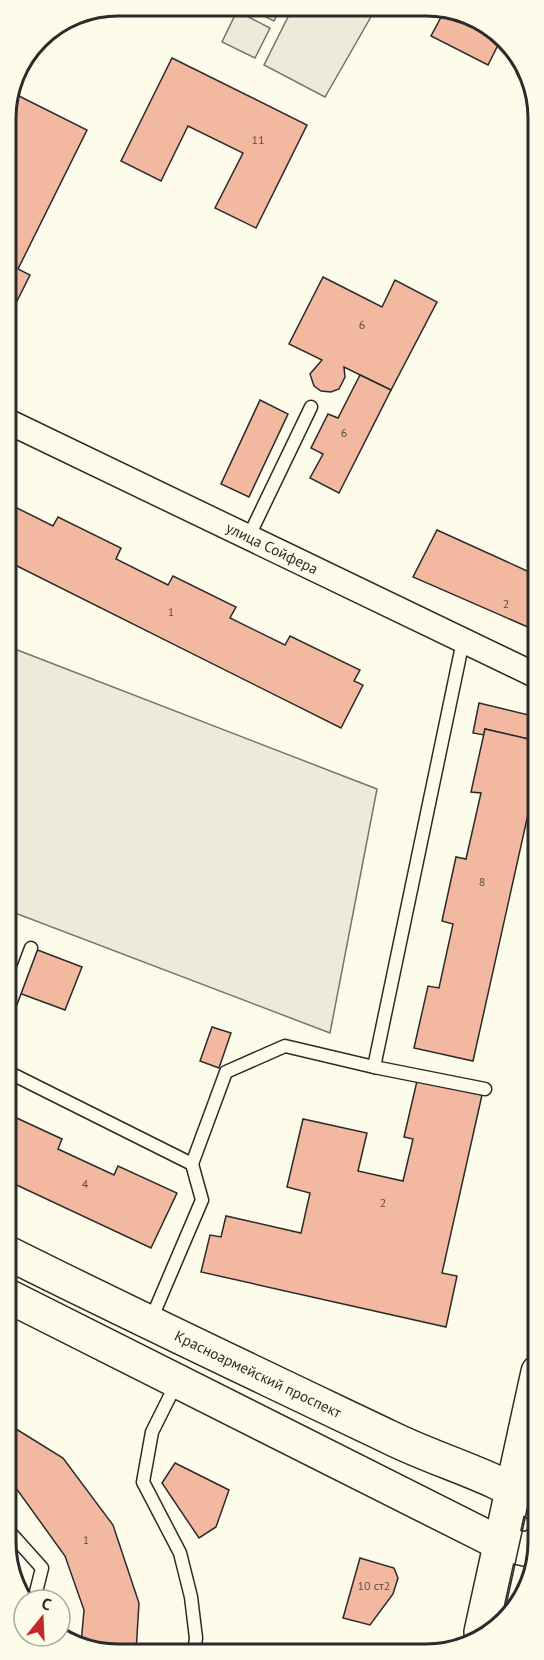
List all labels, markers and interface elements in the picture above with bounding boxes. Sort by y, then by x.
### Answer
house number: 11 [251,132,265,147]
house number: 6 [359,317,365,332]
house number: 6 [341,425,347,440]
street label: улица Сойфера [223,518,321,578]
house number: 2 [503,596,509,611]
house number: 1 [168,604,174,619]
house number: 8 [479,874,485,889]
house number: 4 [82,1176,89,1191]
house number: 2 [380,1195,386,1210]
street label: Красноармейский проспект [172,1326,345,1422]
house number: 1 [83,1532,89,1547]
house number: 10 ст2 [358,1578,390,1593]
north arrow [12,1588,72,1648]
text: С [39,1593,54,1615]

